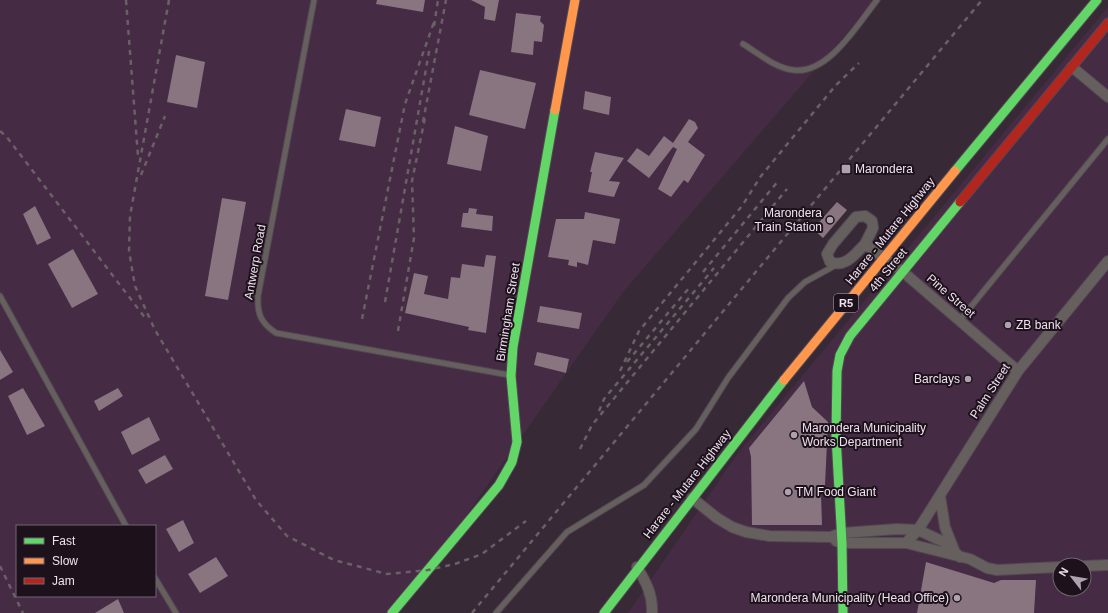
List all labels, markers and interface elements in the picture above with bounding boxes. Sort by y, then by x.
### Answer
place label: Marondera [855,162,913,176]
marker: Marondera [840,163,852,175]
street label: Harare - Mutare Highway [842,175,938,287]
place label: Marondera Train Station [754,206,822,234]
marker: Marondera Train Station [825,215,835,225]
street label: Antwerp Road [242,223,268,301]
street label: 4th Street [866,245,910,295]
street label: Birmingham Street [493,261,523,362]
street label: Pine Street [924,271,978,321]
road number: R5 [834,294,858,312]
place label: ZB bank [1016,318,1062,332]
marker: ZB bank [1003,320,1013,330]
street label: Palm Street [967,360,1013,421]
place label: Barclays [914,372,960,386]
marker: Barclays [963,374,973,384]
place label: Marondera Municipality Works Department [802,421,926,449]
street label: Harare - Mutare Highway [640,427,734,541]
marker: Marondera Municipality Works Department [789,430,799,440]
place label: TM Food Giant [796,485,877,499]
marker: TM Food Giant [783,487,793,497]
legend [16,525,156,597]
text: Fast [52,534,76,548]
text: Slow [52,554,78,568]
north arrow [1052,557,1092,597]
text: N [1056,565,1071,578]
text: Jam [52,574,75,588]
place label: Marondera Municipality (Head Office) [750,591,949,605]
marker: Marondera Municipality (Head Office) [952,593,962,603]

